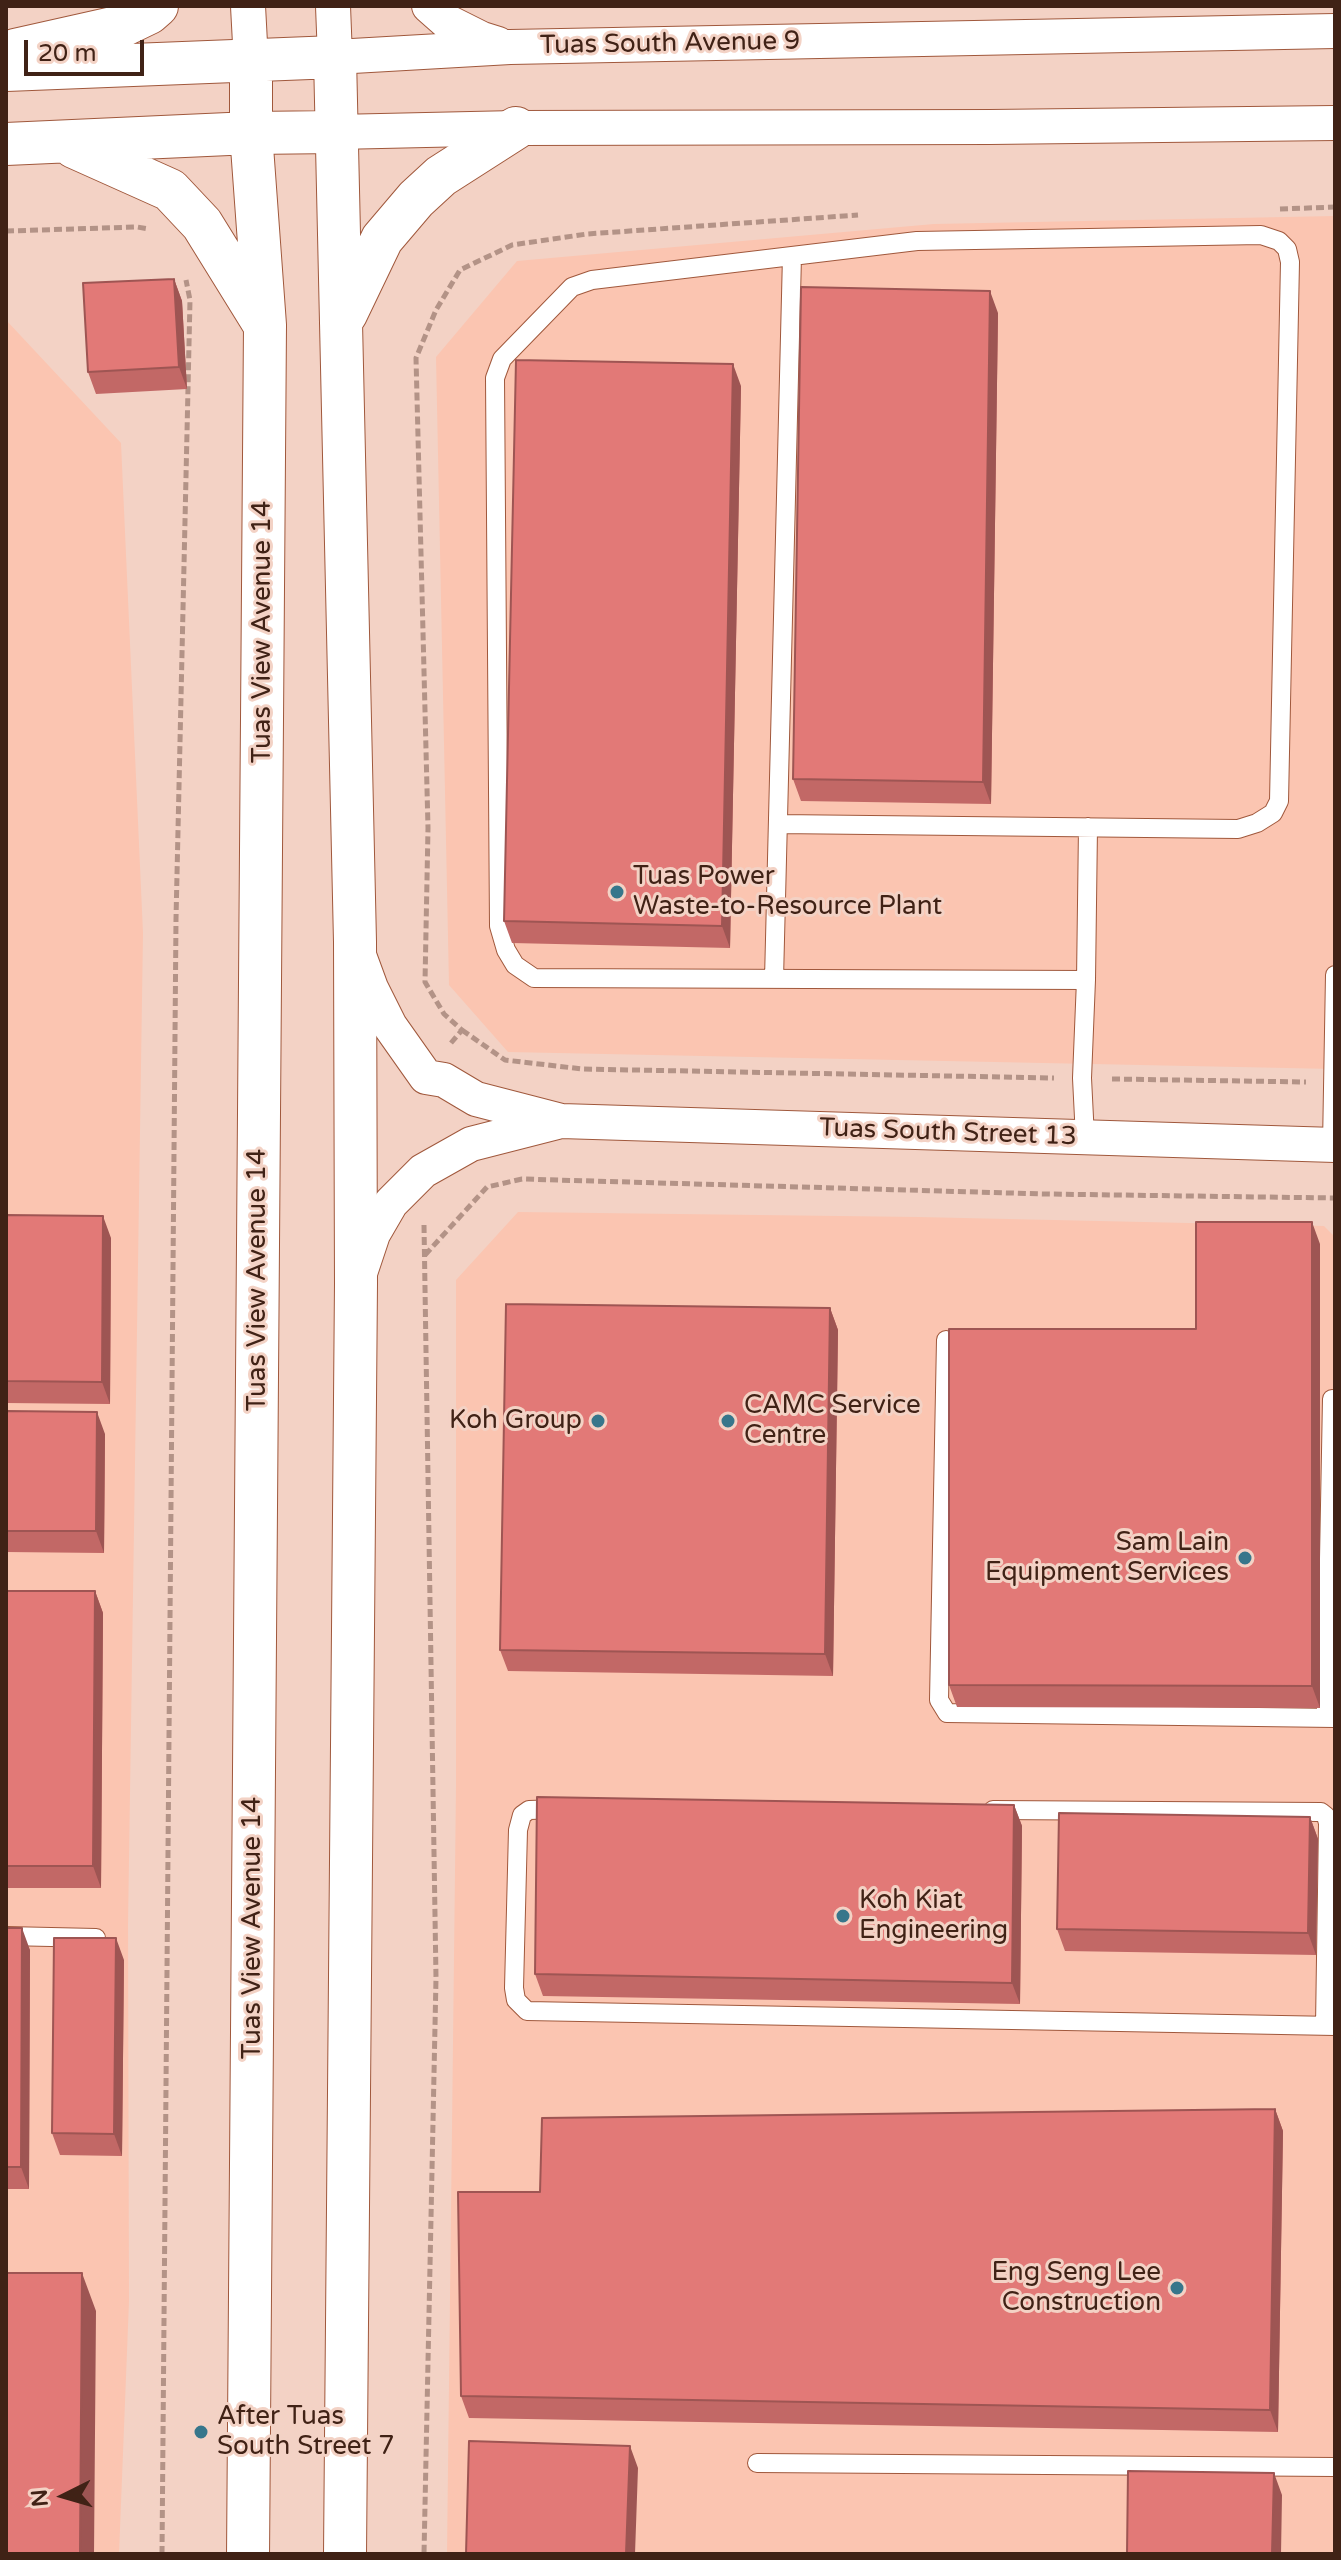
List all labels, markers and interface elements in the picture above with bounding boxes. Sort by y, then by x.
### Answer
scale bar [28,24,148,74]
street label: Tuas South Avenue 9 [540,26,800,62]
text: 20 m [38,39,96,68]
street label: Tuas View Avenue 14 [247,501,279,763]
place label: Tuas Power Waste-to-Resource Plant [633,861,942,922]
marker: Tuas Power Waste-to-Resource Plant [608,883,626,901]
street label: Tuas South Street 13 [819,1113,1077,1153]
street label: Tuas View Avenue 14 [242,1149,274,1411]
place label: CAMC Service Centre [744,1390,921,1452]
place label: Koh Group [449,1405,582,1437]
marker: Koh Group [589,1412,607,1430]
marker: CAMC Service Centre [719,1412,737,1430]
place label: Sam Lain Equipment Services [985,1527,1229,1588]
marker: Sam Lain Equipment Services [1236,1549,1254,1567]
street label: Tuas View Avenue 14 [237,1797,269,2059]
place label: Koh Kiat Engineering [859,1885,1008,1946]
marker: Koh Kiat Engineering [834,1907,852,1925]
place label: Eng Seng Lee Construction [991,2257,1161,2318]
marker: Eng Seng Lee Construction [1168,2279,1186,2297]
place label: After Tuas South Street 7 [217,2401,395,2462]
marker: After Tuas South Street 7 [192,2423,210,2441]
north arrow [24,2456,104,2536]
text: N [26,2488,54,2508]

